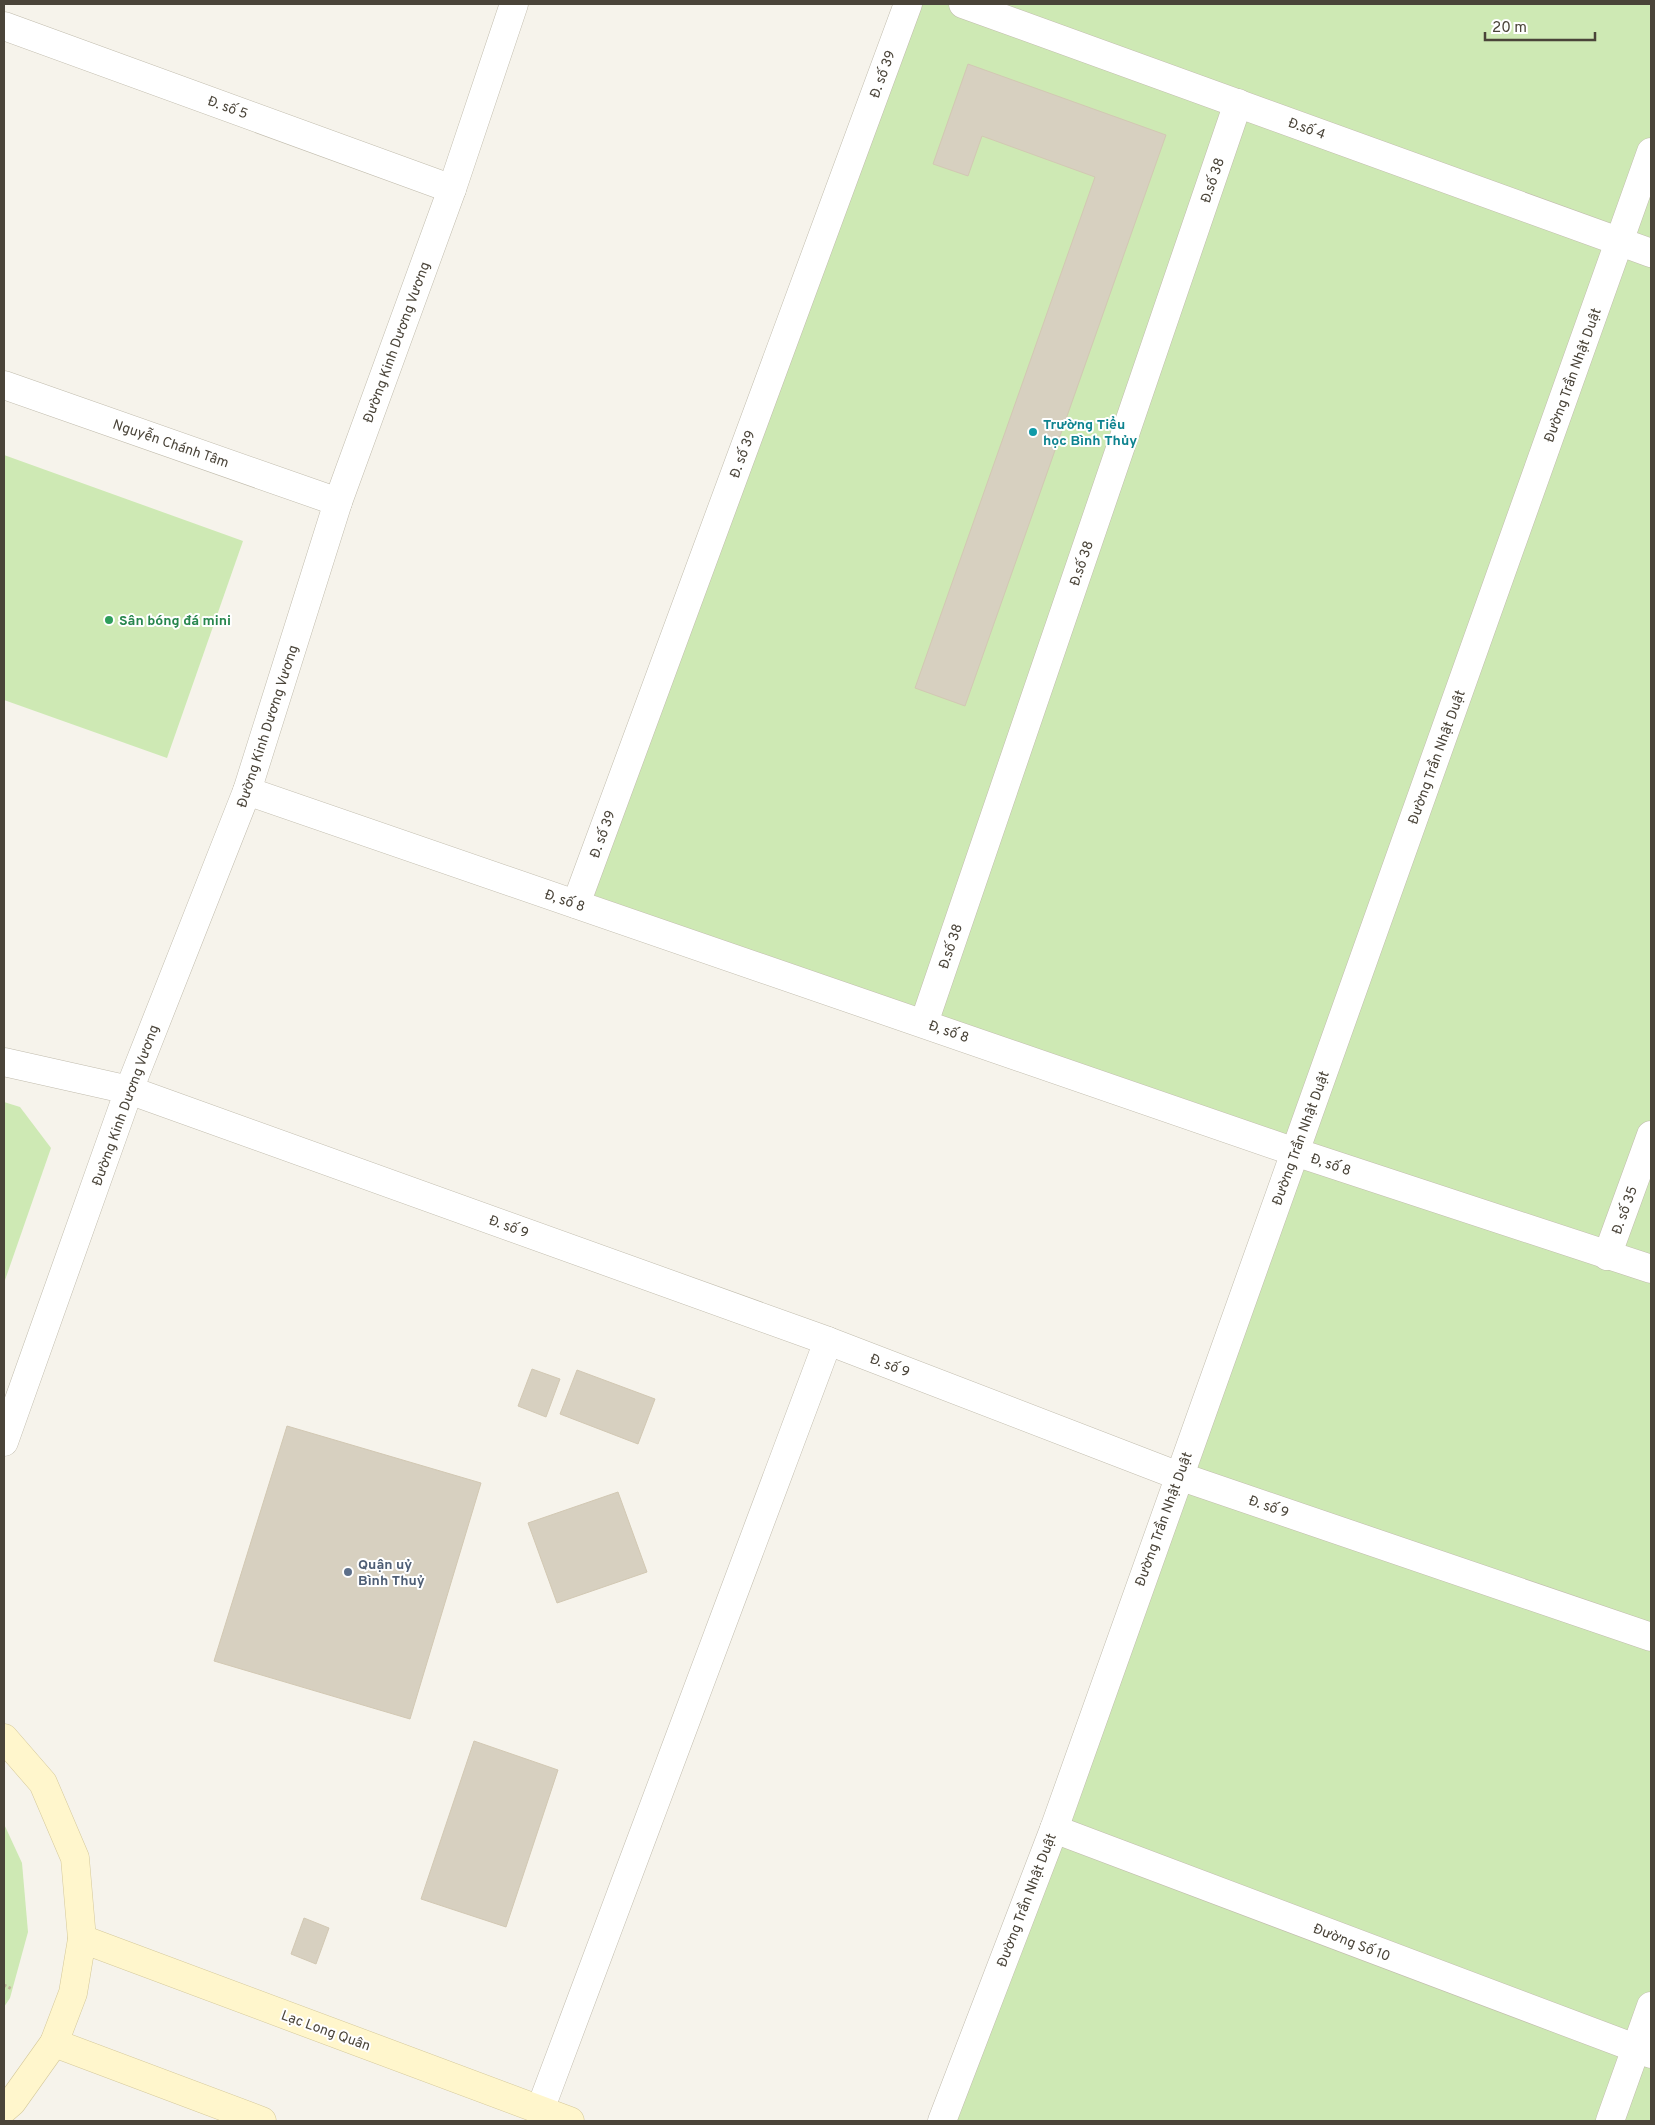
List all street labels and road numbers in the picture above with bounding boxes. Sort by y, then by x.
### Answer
street label: Đ. số 39 [867,48,900,101]
street label: Đ. số 5 [205,93,250,124]
street label: Đ.số 4 [1286,115,1327,144]
street label: Đ.số 38 [1198,156,1229,205]
street label: Đường Kinh Dương Vương [360,260,434,425]
street label: Đường Trần Nhật Duật [1541,306,1606,445]
street label: Nguyễn Chánh Tâm [110,416,231,472]
street label: Đ. số 39 [727,428,760,481]
street label: Đ.số 38 [1067,539,1098,588]
street label: Đường Kinh Dương Vương [234,643,303,810]
street label: Đường Trần Nhật Duật [1405,688,1470,827]
street label: Đ. số 39 [587,808,620,861]
street label: Đ, số 8 [542,887,587,916]
street label: Đ.số 38 [936,922,967,971]
street label: Đ, số 8 [926,1018,971,1047]
street label: Đường Kinh Dương Vương [89,1023,163,1188]
street label: Đường Trần Nhật Duật [1269,1069,1334,1208]
street label: Đ, số 8 [1308,1151,1353,1180]
street label: Đ. số 35 [1609,1184,1642,1237]
street label: Đ. số 9 [486,1212,531,1242]
street label: Đ. số 9 [867,1351,912,1382]
street label: Đường Trần Nhật Duật [1132,1450,1197,1589]
street label: Đ. số 9 [1246,1493,1291,1522]
street label: Đường Trần Nhật Duật [994,1831,1061,1970]
street label: Đường Số 10 [1310,1921,1393,1966]
street label: Lạc Long Quân [278,2007,373,2055]

